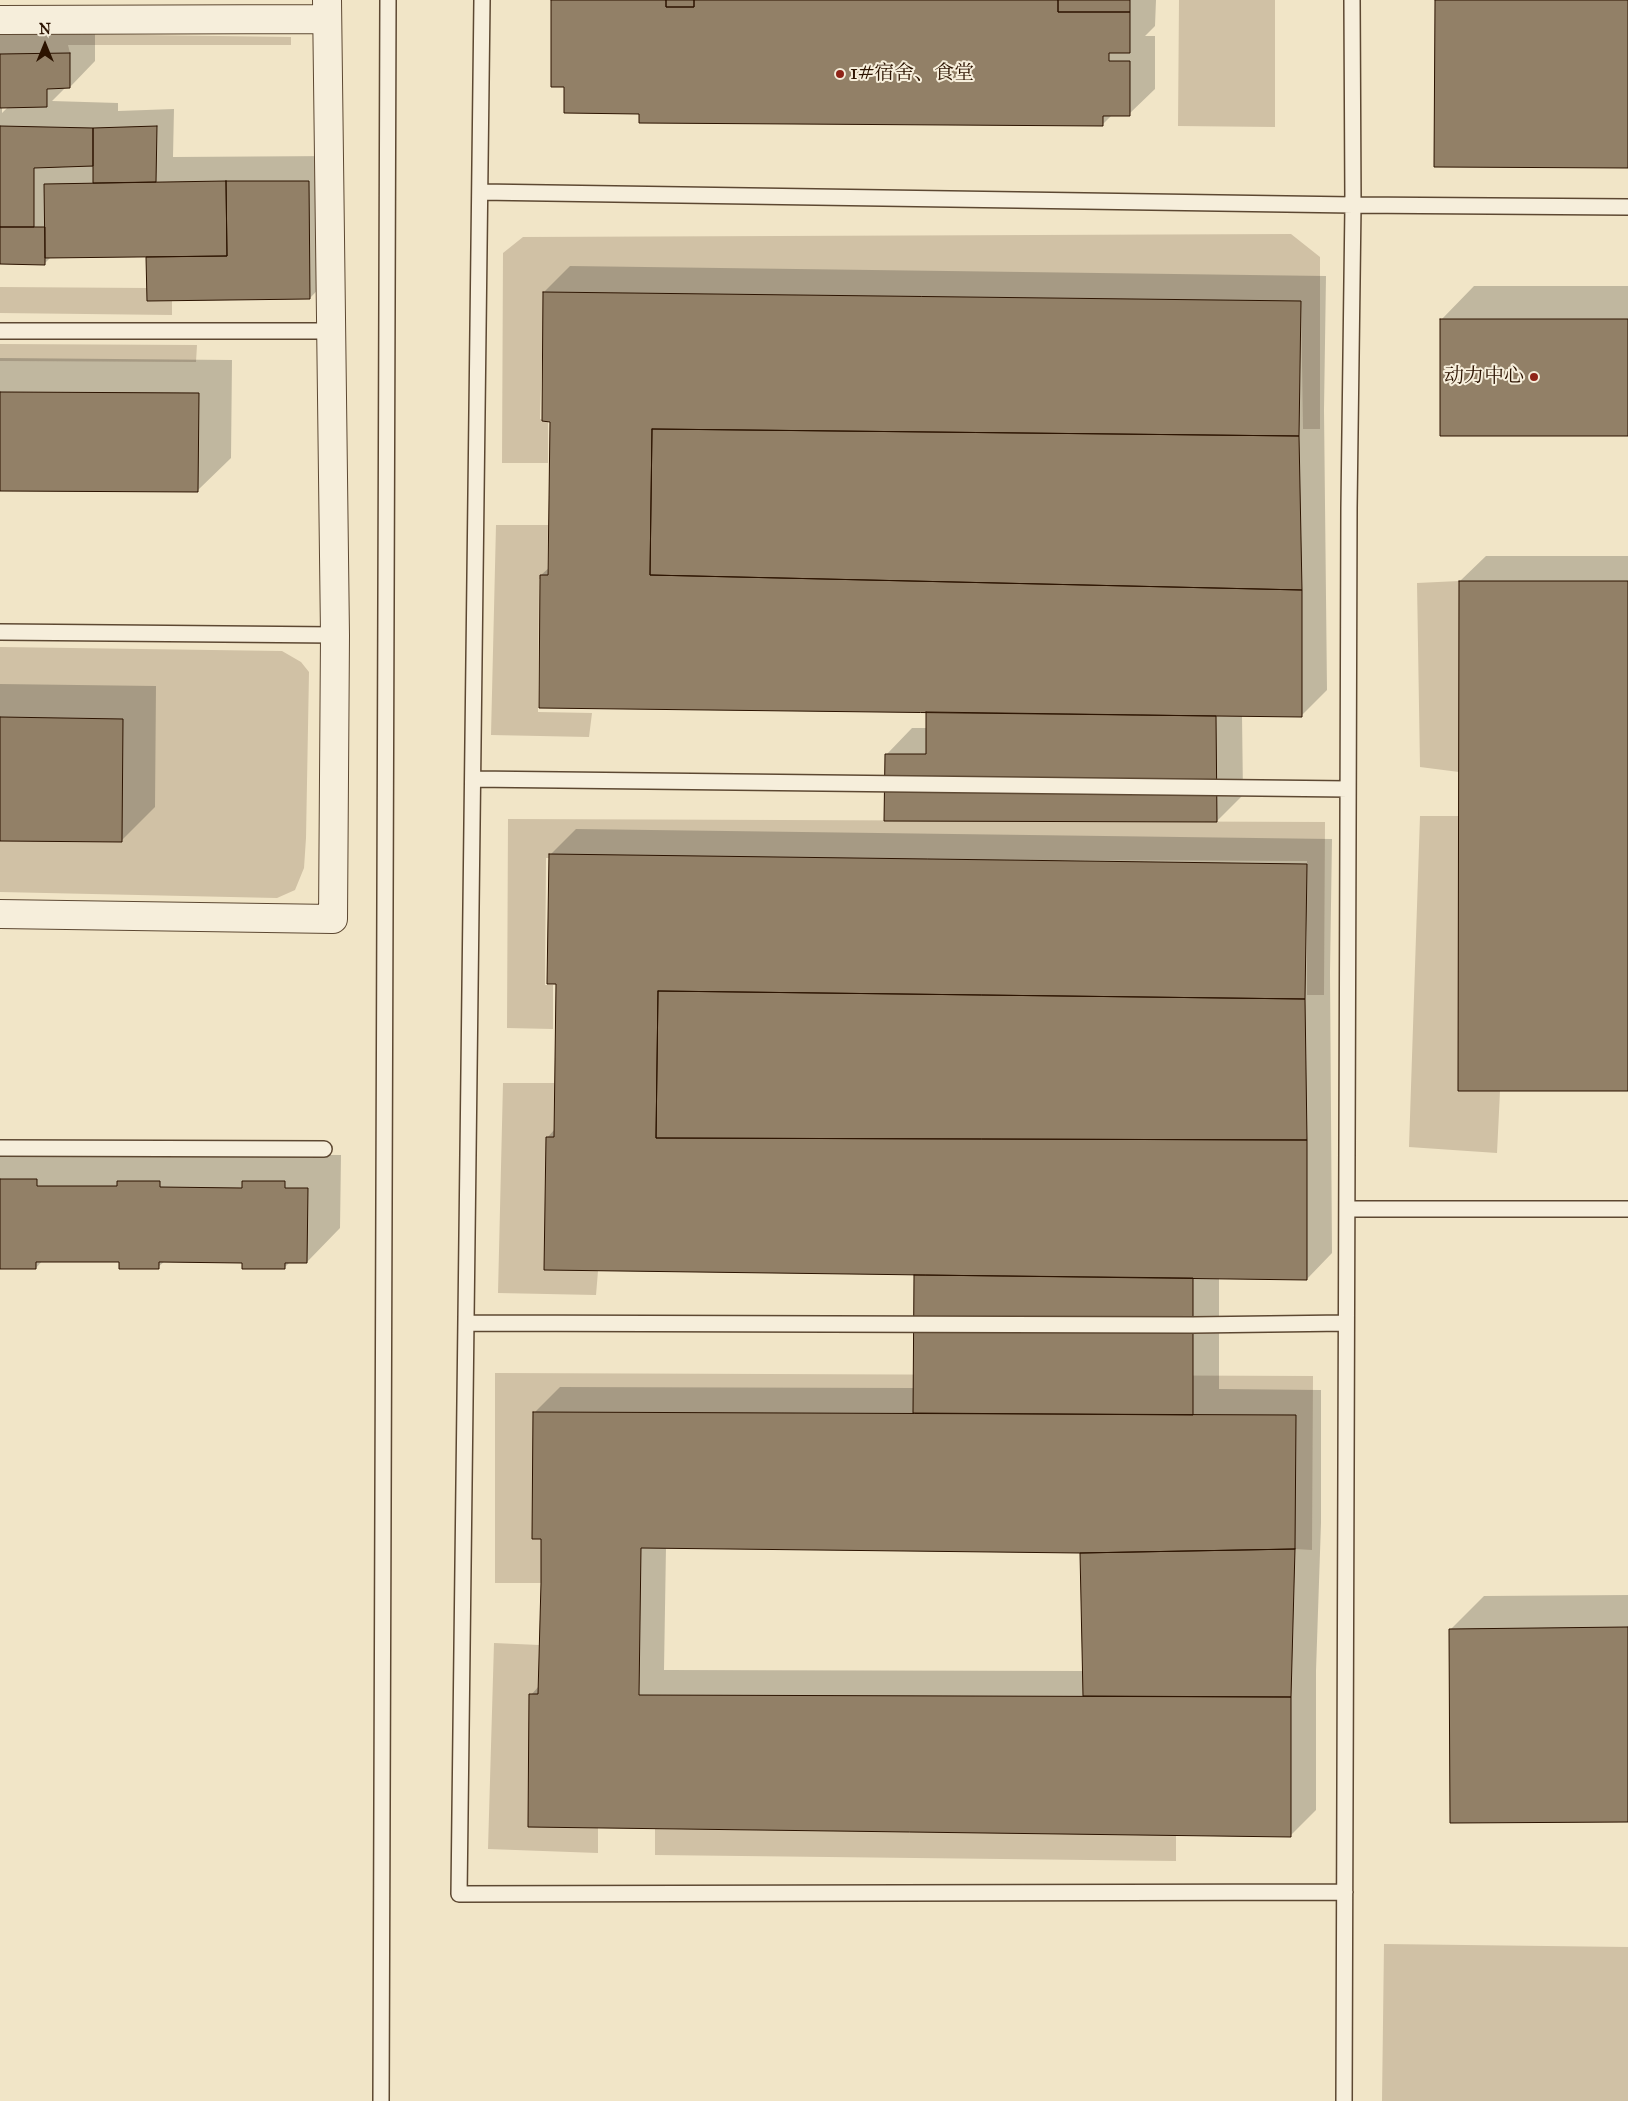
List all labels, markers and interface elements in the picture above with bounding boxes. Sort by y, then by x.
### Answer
north arrow [20,20,70,70]
text: N [39,21,51,38]
place label: 1#宿舍、食堂 [850,62,974,86]
marker: 1#宿舍、食堂 [834,68,846,80]
place label: 动力中心 [1444,365,1524,389]
marker: 动力中心 [1528,371,1540,383]

